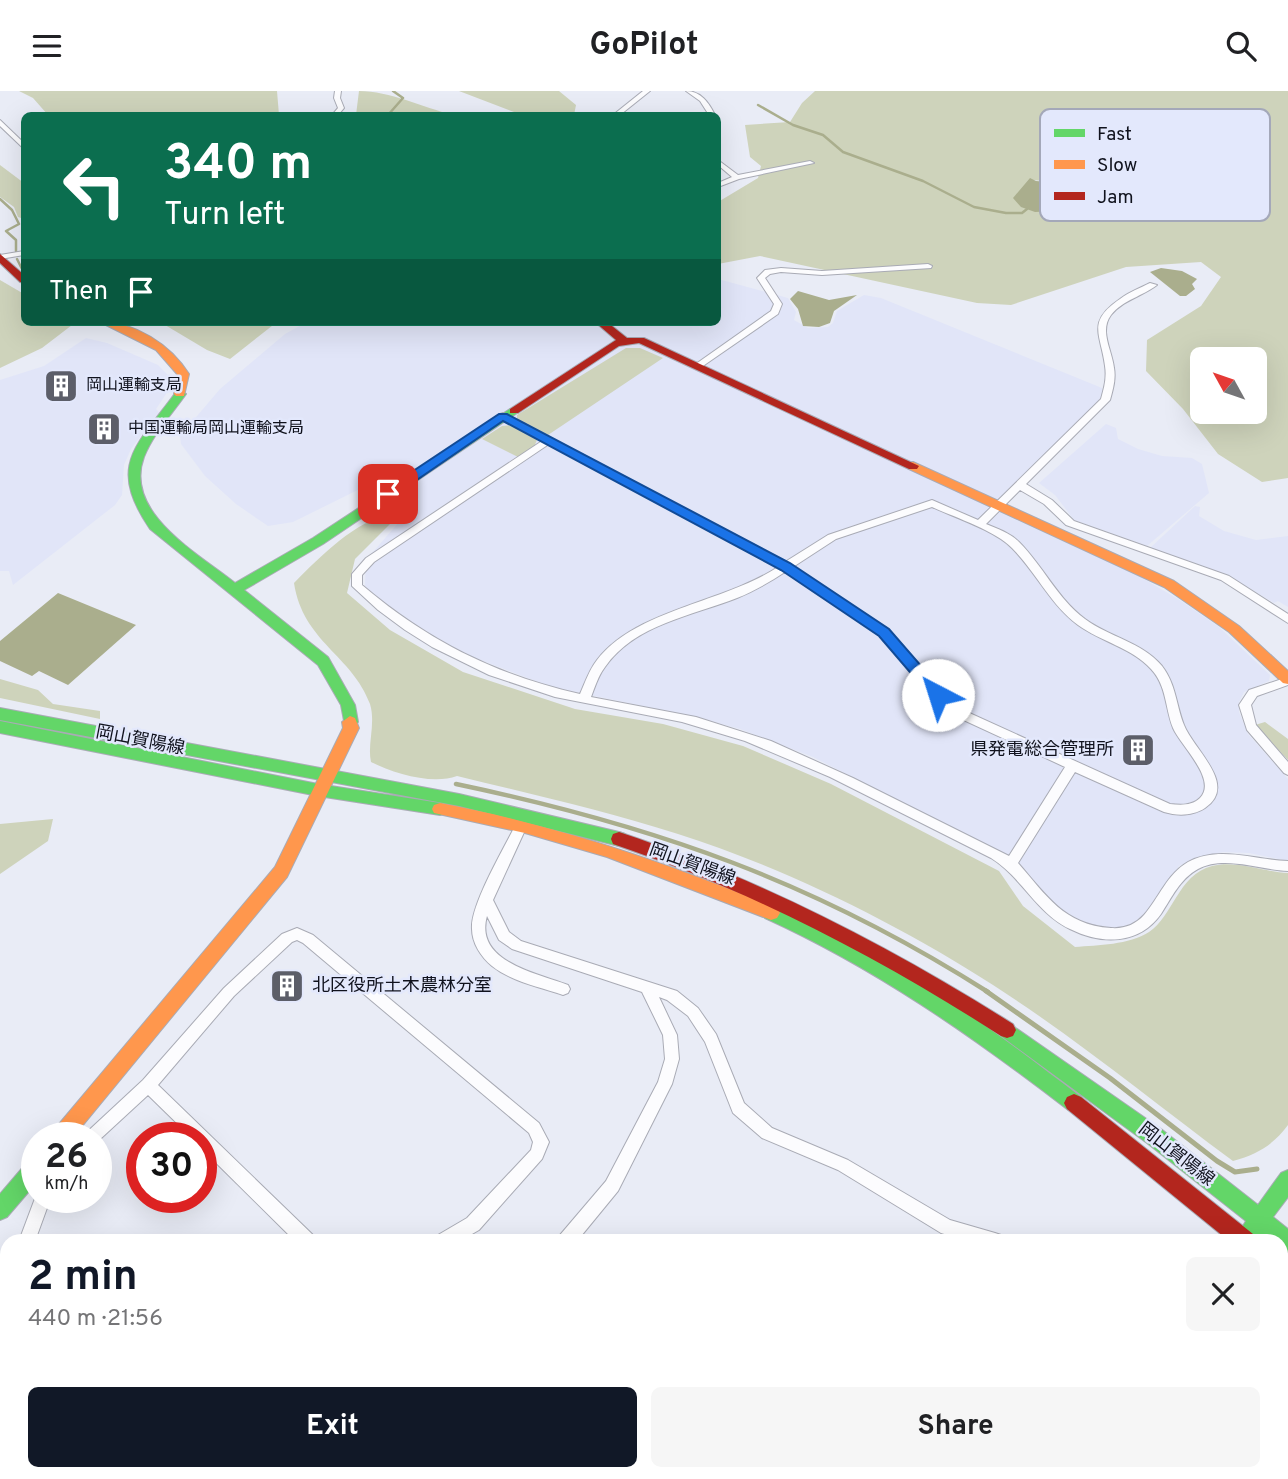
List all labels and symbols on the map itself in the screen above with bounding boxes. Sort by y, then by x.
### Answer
legend [1040,109,1270,221]
text: Fast [1097,123,1132,147]
text: Slow [1097,154,1137,178]
text: Jam [1097,186,1134,210]
north arrow [1190,347,1267,423]
building icon: 岡山運輸支局 [42,367,80,405]
place label: 岡山運輸支局 [86,376,182,396]
building icon: 中国運輸局岡山運輸支局 [85,410,123,448]
place label: 中国運輸局岡山運輸支局 [128,419,304,439]
pin [358,464,418,524]
position arrow [901,658,975,732]
street label: 岡山賀陽線 [94,721,186,761]
building icon: 県発電総合管理所 [1119,731,1157,769]
place label: 県発電総合管理所 [970,739,1114,762]
street label: 岡山賀陽線 [646,839,738,891]
building icon: 北区役所土木農林分室 [268,967,306,1005]
place label: 北区役所土木農林分室 [312,975,492,998]
street label: 岡山賀陽線 [1133,1118,1219,1192]
speed limit sign: 30 [126,1122,217,1213]

